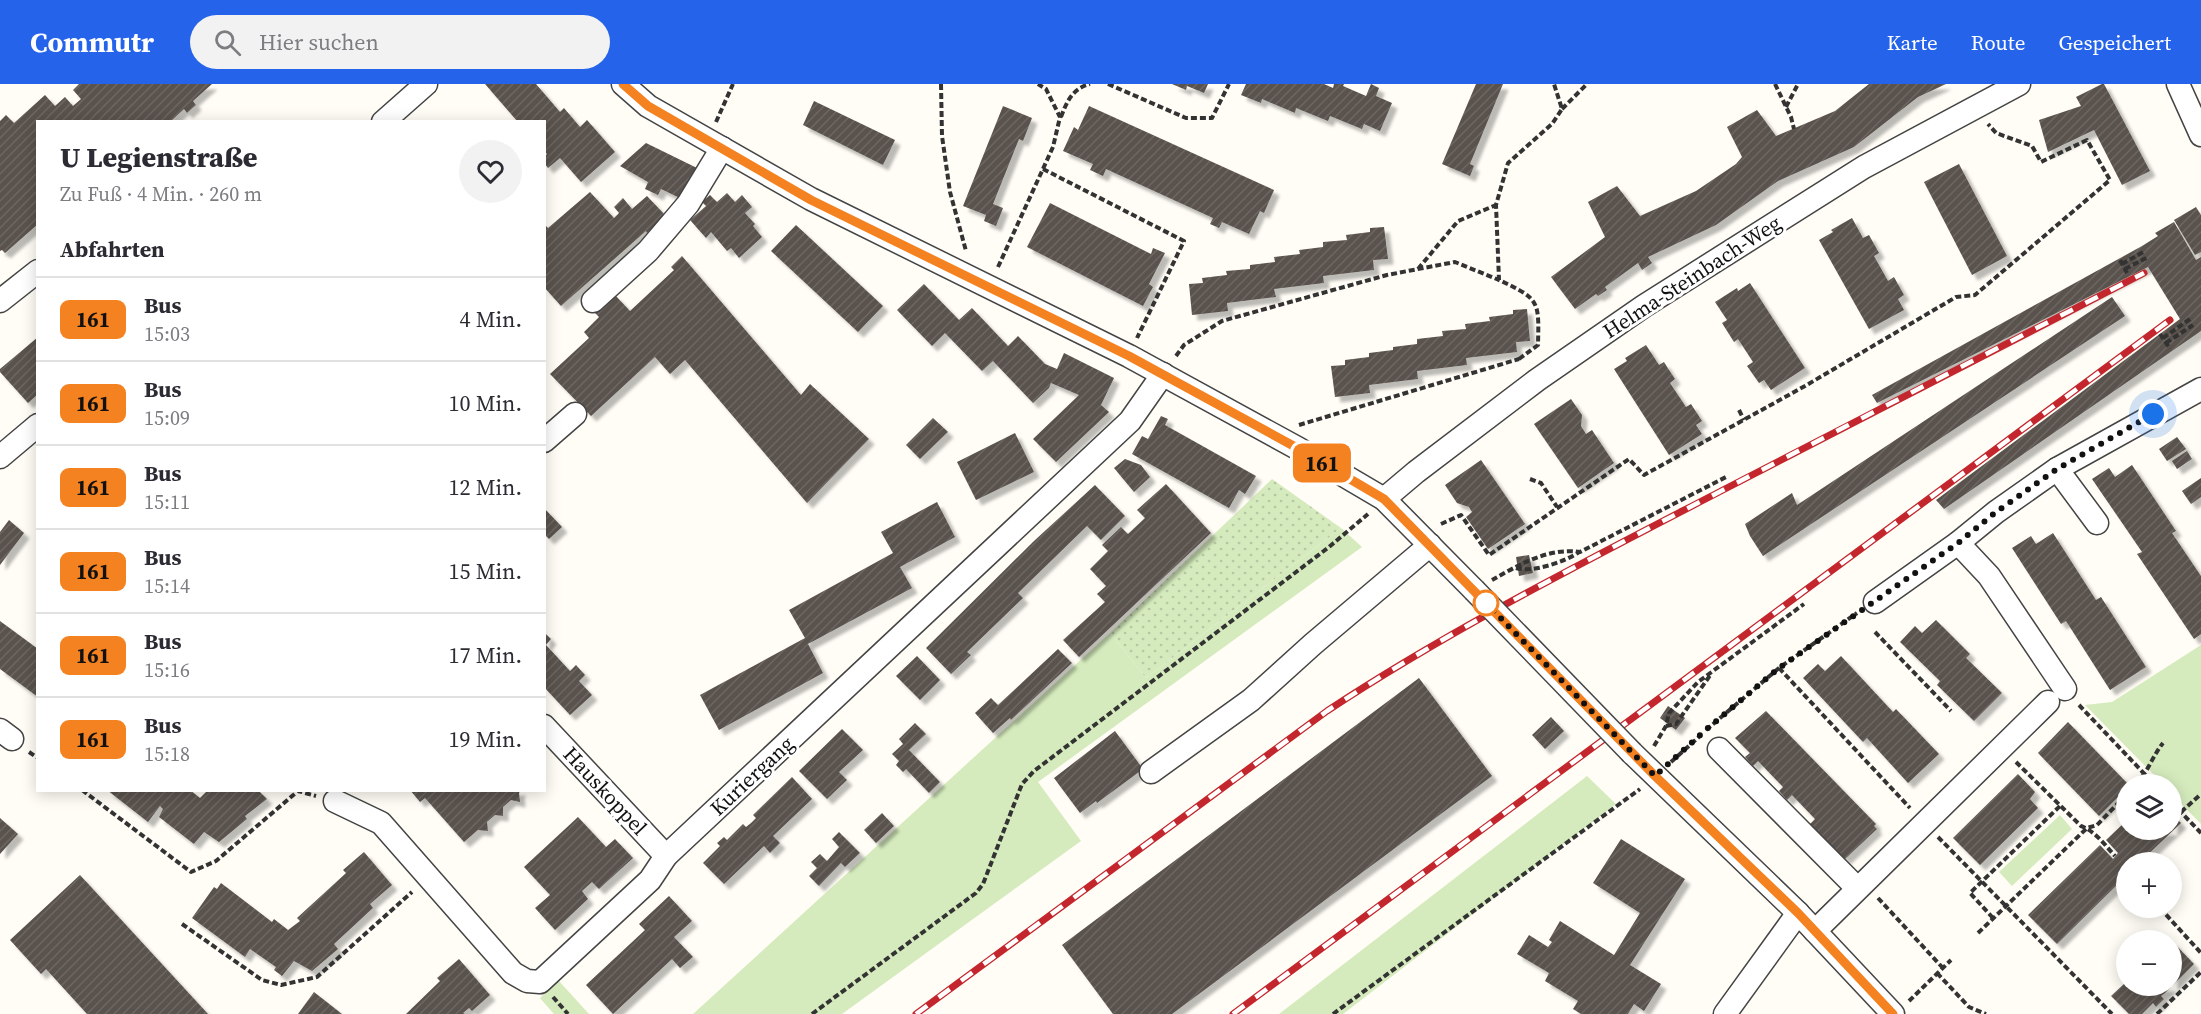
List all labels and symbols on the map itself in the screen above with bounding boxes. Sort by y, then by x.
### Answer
street label: Helma-Steinbach-Weg [1597,208,1786,345]
your location [2138,399,2168,429]
line badge: 161 [1288,444,1356,482]
unlabelled marker [1473,590,1499,616]
street label: Kuriergang [703,729,800,822]
street label: Hauskoppel [557,740,654,841]

